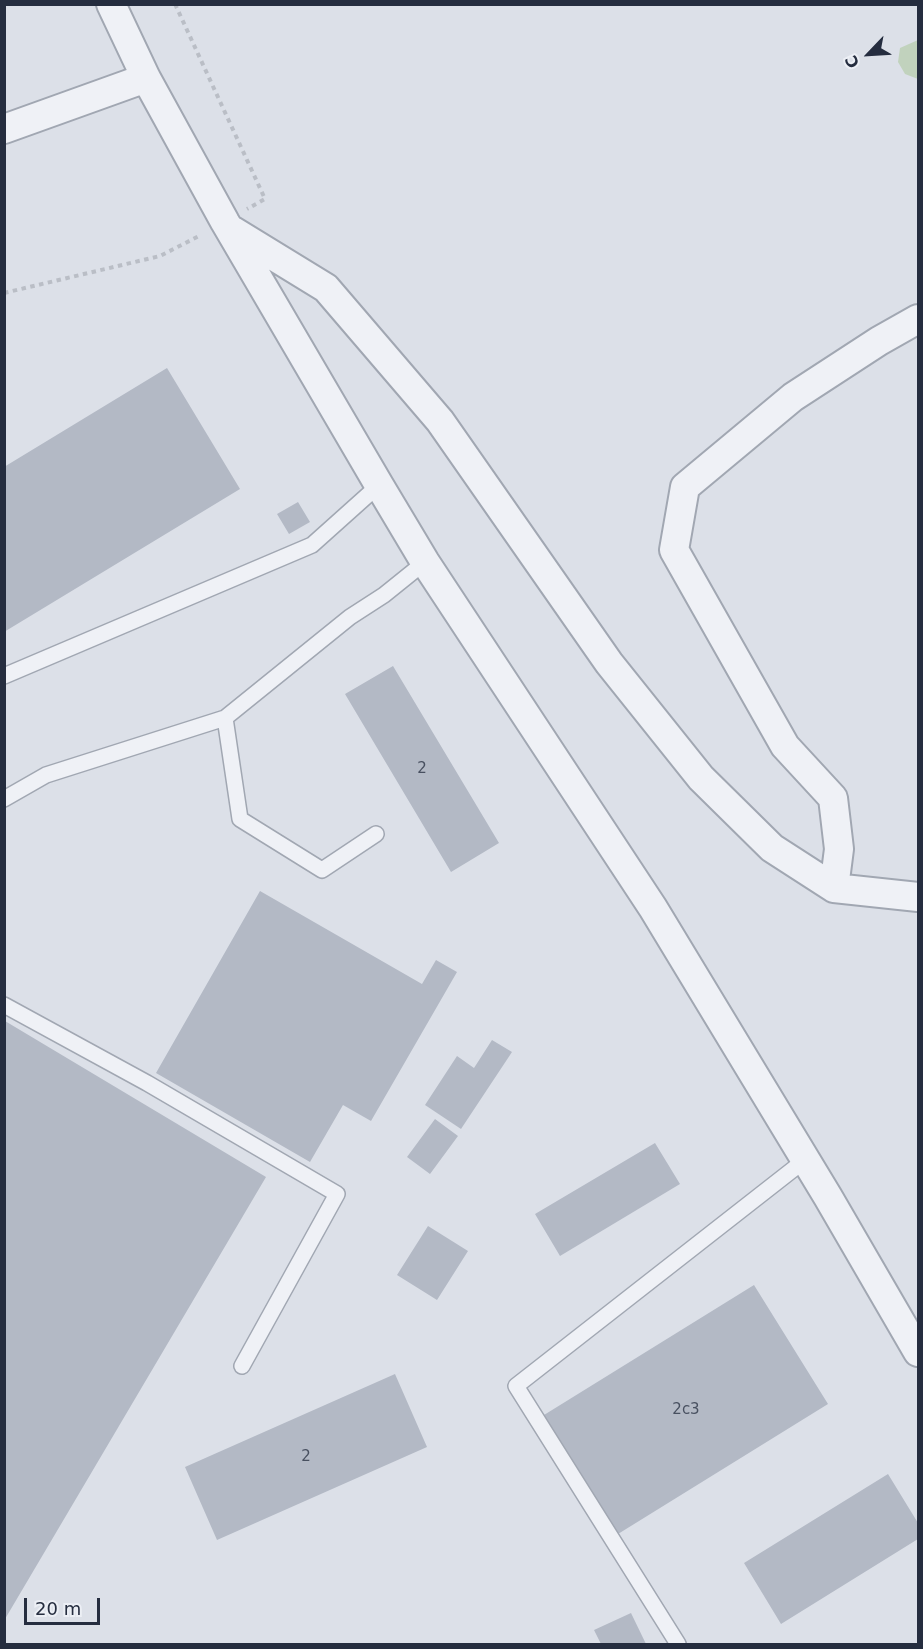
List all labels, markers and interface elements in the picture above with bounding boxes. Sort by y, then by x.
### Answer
north arrow [839,24,899,84]
text: С [841,52,863,71]
house number: 2 [417,760,427,778]
house number: 2с3 [672,1401,700,1419]
house number: 2 [301,1448,311,1466]
scale bar [27,1586,104,1624]
text: 20 m [35,1598,81,1619]

